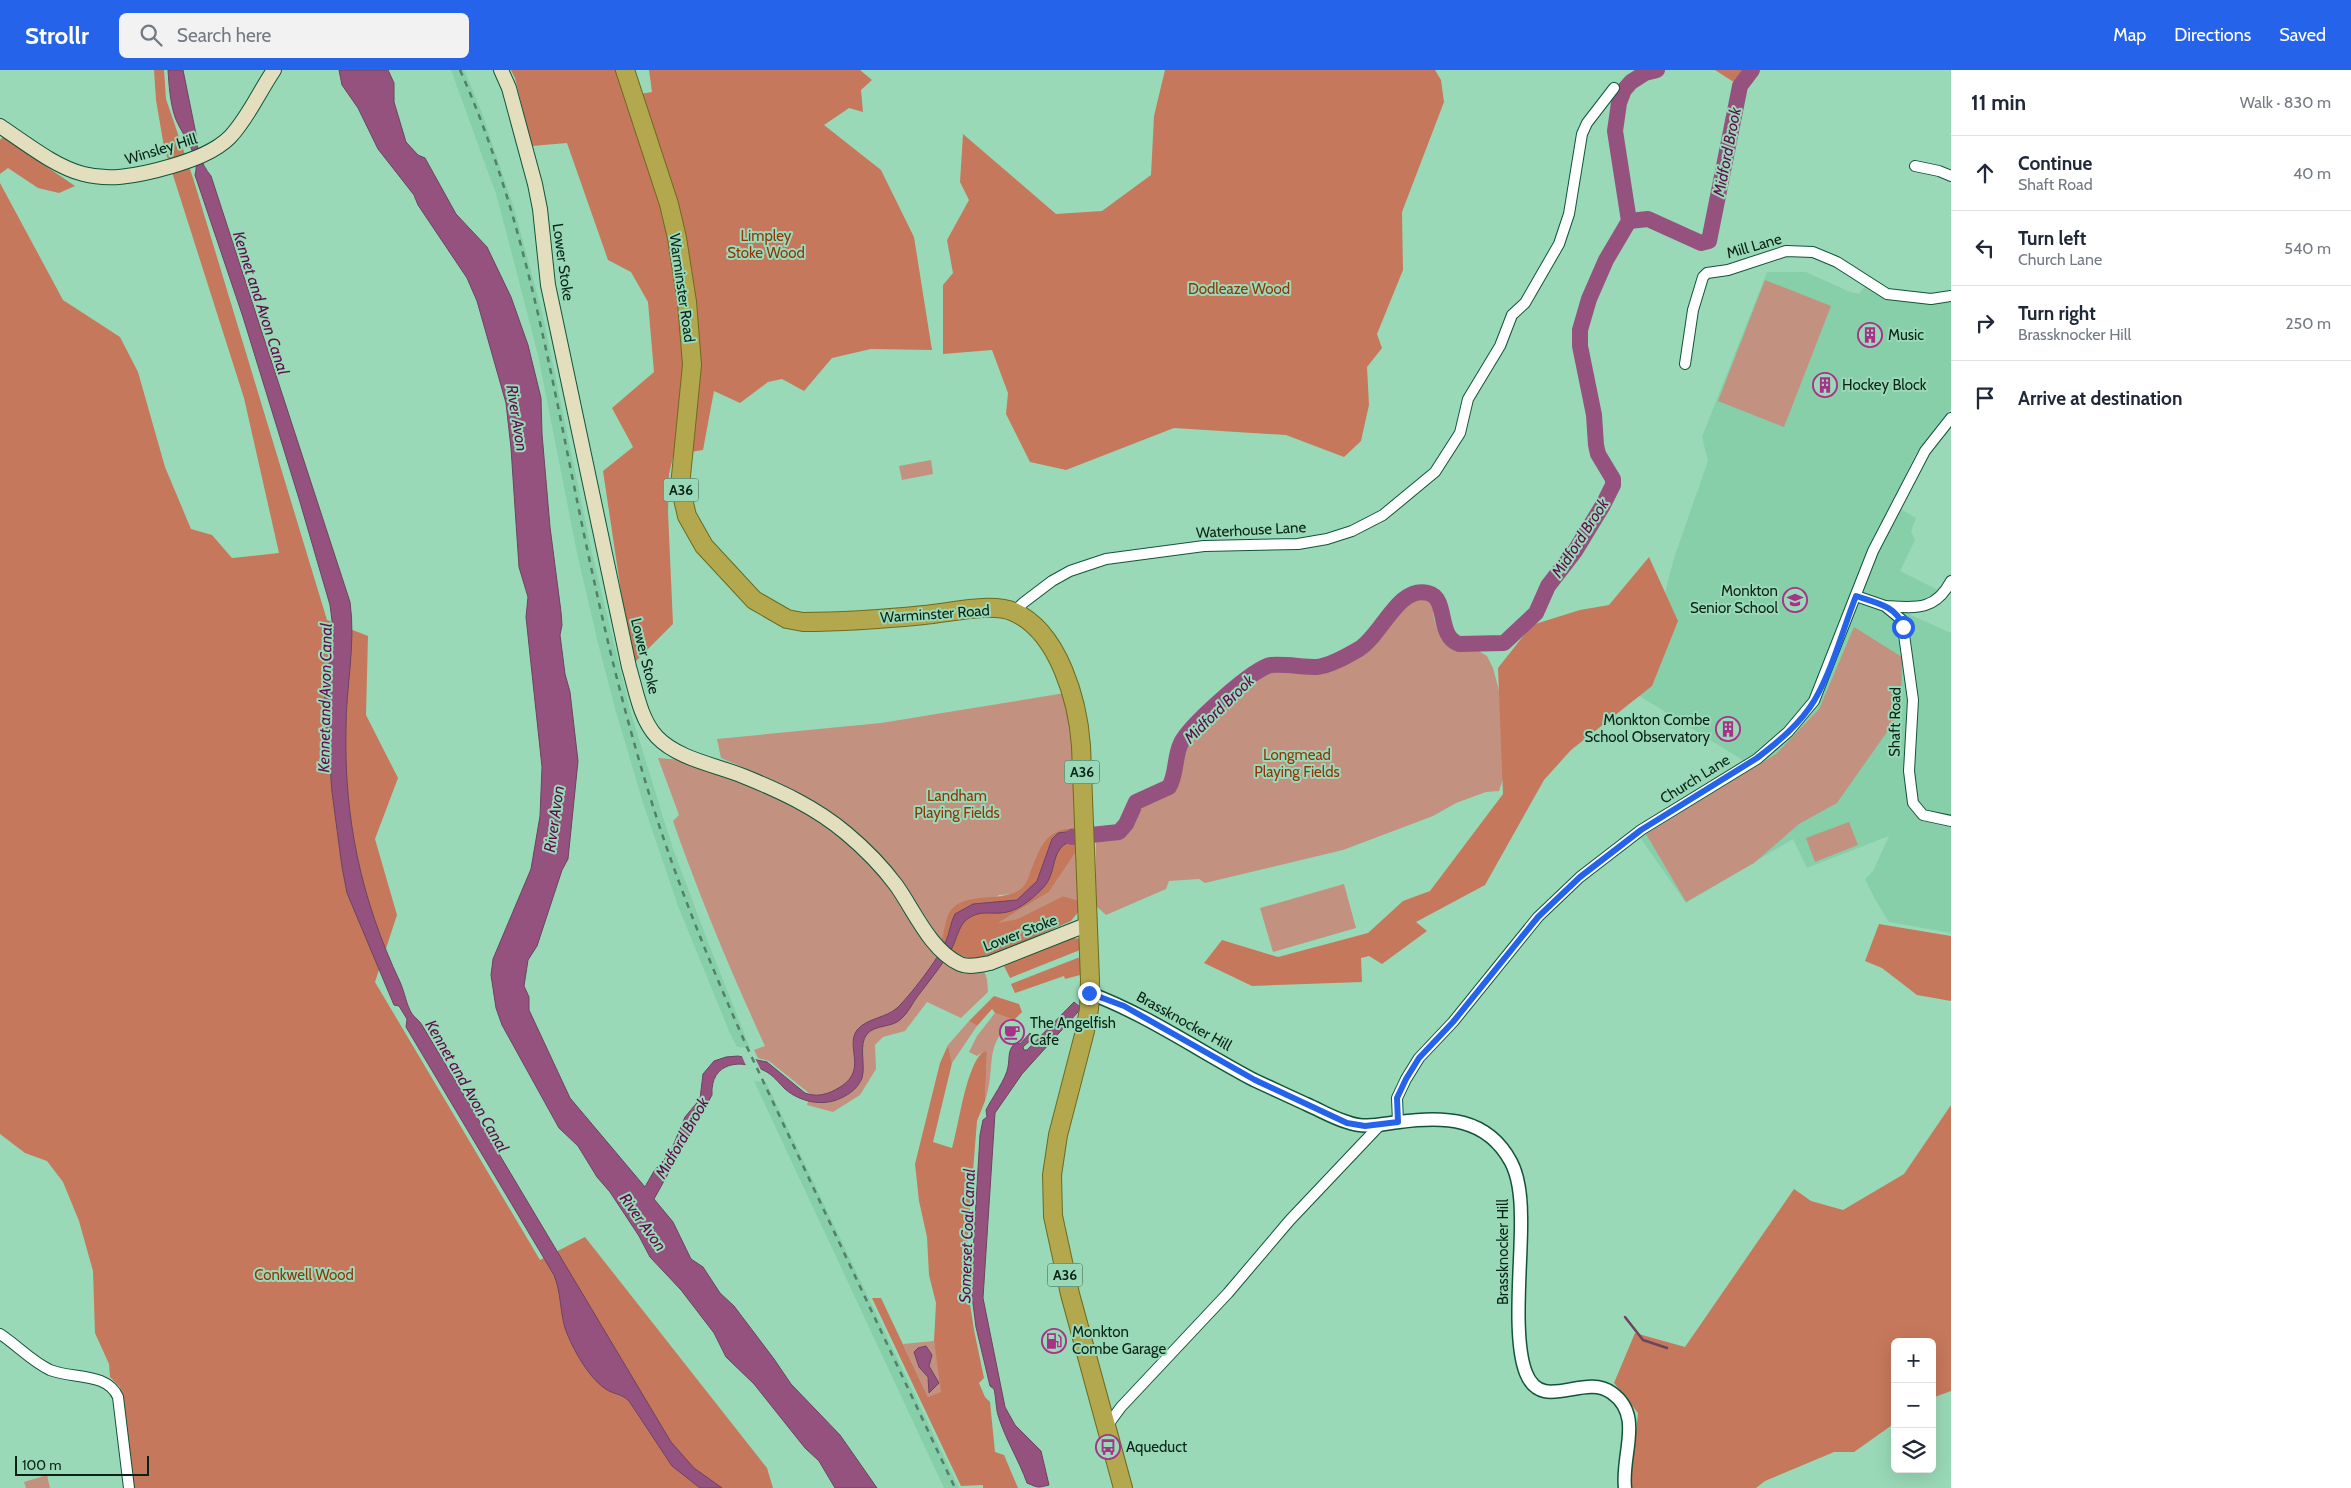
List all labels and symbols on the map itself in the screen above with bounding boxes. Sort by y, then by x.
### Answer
water label: Midford Brook [1709,105,1745,199]
street label: Winsley Hill [123,129,200,169]
street label: Lower Stoke [549,222,577,302]
park label: Limpley Stoke Wood [727,227,805,262]
water label: Kennet and Avon Canal [229,229,293,377]
street label: Mill Lane [1724,229,1784,262]
street label: Warminster Road [665,232,699,344]
park label: Dodleaze Wood [1188,280,1290,298]
building icon: Music [1857,322,1883,348]
place label: Music [1888,326,1924,344]
building icon: Hockey Block [1812,372,1838,398]
place label: Hockey Block [1842,376,1927,394]
water label: River Avon [502,383,532,453]
road number: A36 [664,478,698,502]
water label: Midford Brook [1547,494,1613,582]
street label: Waterhouse Lane [1195,518,1307,542]
place label: Monkton Senior School [1690,582,1778,617]
school or university icon: Monkton Senior School [1782,587,1808,613]
street label: Warminster Road [880,601,990,627]
street label: Lower Stoke [627,616,663,696]
route start [1892,616,1915,639]
water label: Kennet and Avon Canal [314,623,336,773]
water label: Midford Brook [1179,670,1259,748]
street label: Shaft Road [1885,687,1905,757]
place label: Monkton Combe School Observatory [1585,711,1710,746]
building icon: Monkton Combe School Observatory [1715,716,1741,742]
park label: Longmead Playing Fields [1254,746,1340,781]
street label: Church Lane [1657,750,1733,808]
road number: A36 [1064,760,1100,784]
water label: River Avon [540,785,568,853]
park label: Landham Playing Fields [914,787,1000,822]
street label: Lower Stoke [980,911,1060,955]
route end [1078,982,1101,1005]
street label: Brassknocker Hill [1133,987,1235,1055]
place label: The Angelfish Cafe [1030,1014,1116,1049]
water label: Kennet and Avon Canal [421,1016,513,1156]
cafe icon: The Angelfish Cafe [999,1019,1025,1045]
water label: Midford Brook [651,1093,713,1183]
water label: Somerset Coal Canal [955,1168,979,1303]
water label: River Avon [616,1189,670,1255]
street label: Brassknocker Hill [1494,1198,1512,1305]
road number: A36 [1048,1264,1082,1286]
park label: Conkwell Wood [254,1266,354,1284]
place label: Monkton Combe Garage [1072,1323,1166,1358]
fuel station icon: Monkton Combe Garage [1041,1328,1067,1354]
bus stop icon: Aqueduct [1095,1434,1121,1460]
place label: Aqueduct [1126,1438,1187,1456]
scale bar [15,1453,149,1476]

